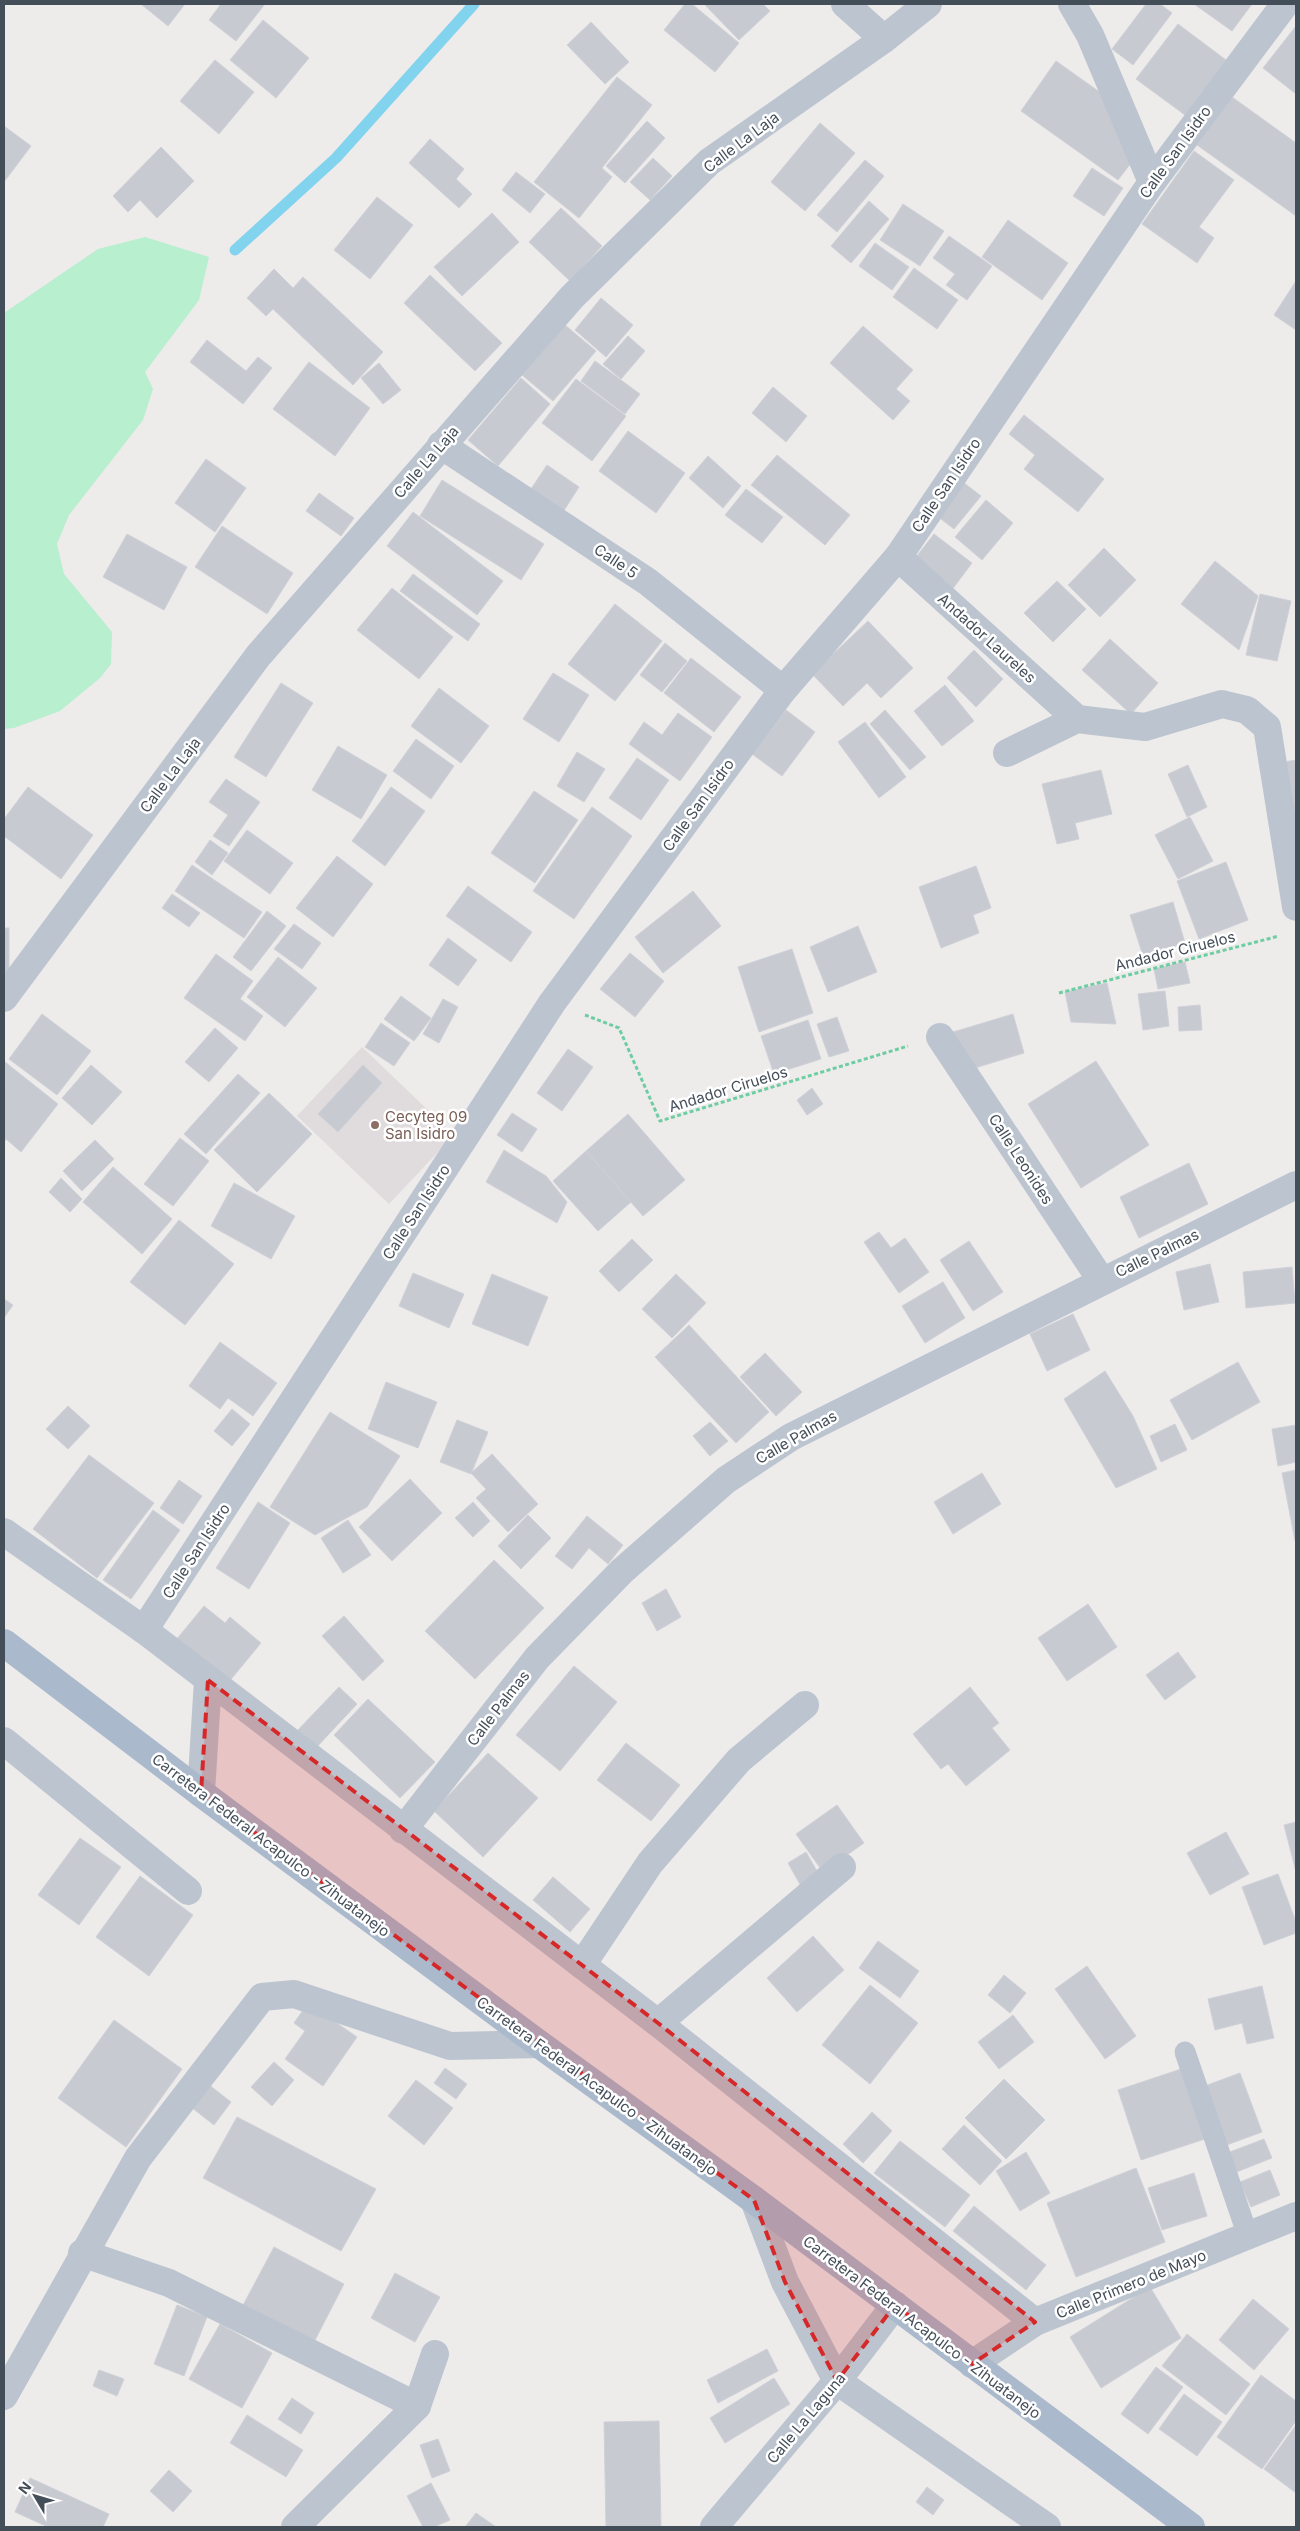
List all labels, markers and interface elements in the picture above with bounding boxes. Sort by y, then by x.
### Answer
street label: Calle San Isidro [1135,102,1215,202]
street label: Calle La Laja [699,107,783,177]
street label: Calle La Laja [389,422,463,502]
street label: Calle San Isidro [907,434,985,536]
street label: Calle 5 [590,539,642,583]
street label: Andador Laureles [934,589,1040,687]
street label: Calle La Laja [135,733,205,817]
street label: Calle San Isidro [658,755,738,855]
street label: Andador Ciruelos [1113,927,1237,975]
street label: Andador Ciruelos [666,1062,790,1116]
place label: Cecyteg 09 San Isidro [385,1107,467,1143]
street label: Calle Leonides [985,1110,1057,1208]
marker: Cecyteg 09 San Isidro [369,1119,381,1131]
street label: Calle San Isidro [378,1161,454,1263]
street label: Calle Palmas [1112,1225,1202,1281]
street label: Calle Palmas [752,1406,840,1468]
street label: Calle San Isidro [158,1500,234,1602]
street label: Calle Palmas [463,1666,533,1750]
street label: Carretera Federal Acapulco - Zihuatanejo [148,1749,394,1941]
street label: Carretera Federal Acapulco - Zihuatanejo [473,1992,721,2180]
street label: Carretera Federal Acapulco - Zihuatanejo [799,2231,1045,2423]
street label: Calle Primero de Mayo [1053,2245,1209,2323]
street label: Calle La Laguna [762,2369,850,2467]
north arrow [10,2471,60,2521]
text: N [14,2478,34,2497]

